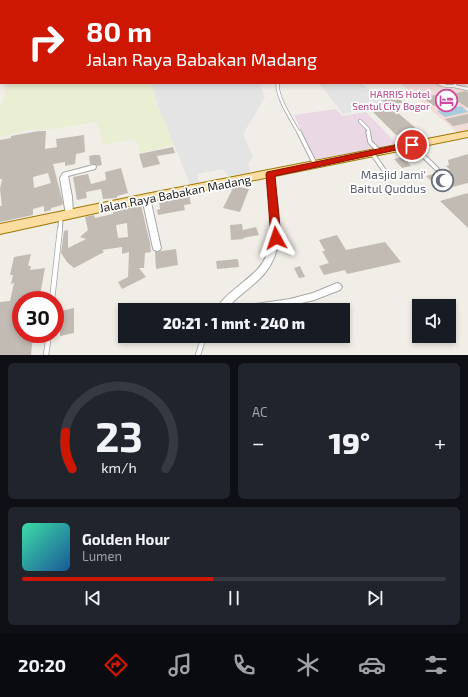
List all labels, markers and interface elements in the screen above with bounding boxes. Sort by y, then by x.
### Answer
text: 80 m [86,14,152,48]
icon: right [20,16,72,68]
text: Jalan Raya Babakan Madang [86,48,317,70]
hotel icon: HARRIS Hotel Sentul City Bogor [433,87,459,113]
place label: HARRIS Hotel Sentul City Bogor [352,88,430,112]
pin [395,128,429,162]
icon: arrive [401,134,423,156]
place label: Masjid Jami' Baitul Quddus [350,167,426,196]
mosque icon: Masjid Jami' Baitul Quddus [429,168,455,194]
street label: Jalan Raya Babakan Madang [98,171,252,215]
position arrow [255,217,297,259]
speed limit sign: 30 [12,291,64,343]
map controls [412,299,456,343]
button: sound [412,299,456,343]
text: 20:21 · 1 mnt · 240 m [163,314,305,332]
text: AC [252,404,267,420]
text: 23 [95,410,143,460]
text: 19° [329,424,370,460]
text: − [252,429,265,455]
text: + [434,429,446,455]
text: km/h [101,459,137,476]
text: Golden Hour [82,530,170,548]
text: Lumen [82,548,122,564]
icon: previous [82,587,104,609]
icon: pause [223,587,245,609]
icon: next [364,587,386,609]
icon: directions [102,651,130,679]
icon: music [166,651,194,679]
icon: phone [230,651,258,679]
icon: climate [294,651,322,679]
icon: car [358,651,386,679]
icon: filters [422,651,450,679]
text: 20:20 [18,654,66,676]

